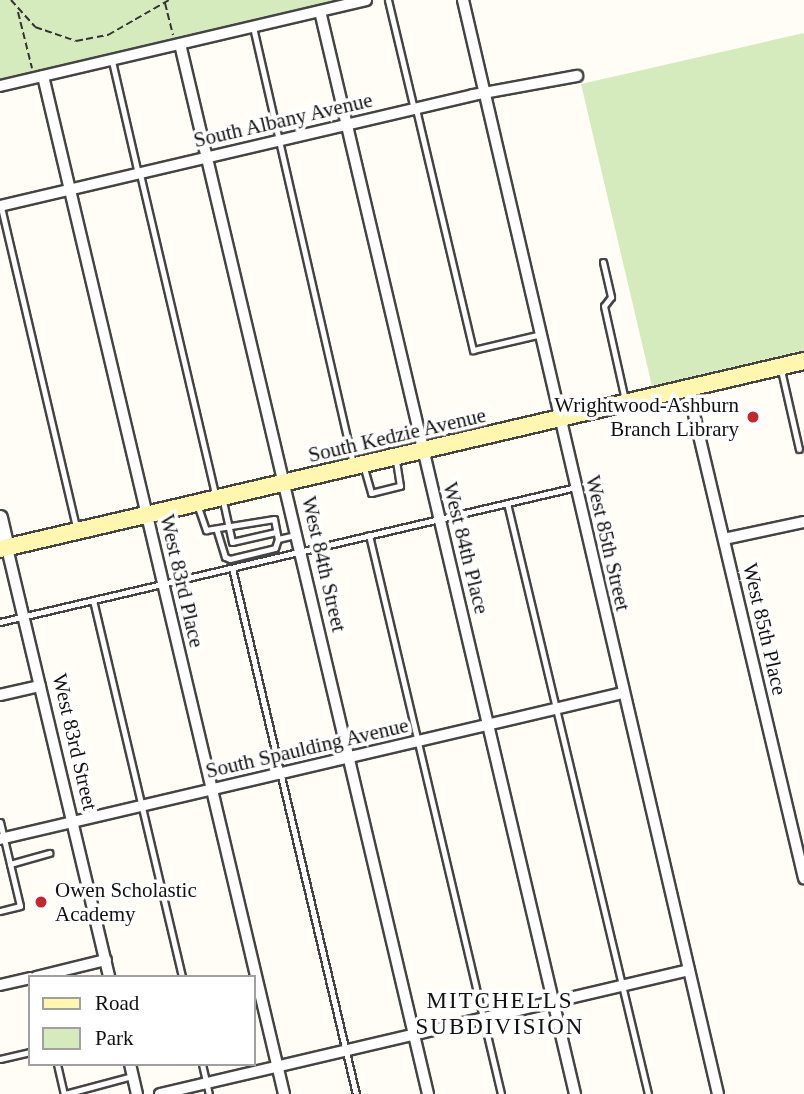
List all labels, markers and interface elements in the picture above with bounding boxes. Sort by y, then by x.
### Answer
street label: South Albany Avenue [190,87,376,153]
place label: Wrightwood-Ashburn Branch Library [554,392,739,442]
street label: South Kedzie Avenue [305,402,489,468]
marker: Wrightwood-Ashburn Branch Library [745,409,761,425]
street label: West 85th Street [580,473,636,613]
street label: West 84th Place [437,480,495,616]
street label: West 84th Street [296,494,352,634]
street label: West 83rd Place [154,512,210,650]
street label: West 85th Place [738,561,792,697]
street label: West 83rd Street [47,671,103,813]
street label: South Spaulding Avenue [203,712,411,784]
place label: Owen Scholastic Academy [55,877,197,927]
marker: Owen Scholastic Academy [33,894,49,910]
legend [28,975,256,1066]
district label: MITCHELLS SUBDIVISION [417,987,583,1041]
text: Road [95,991,139,1015]
text: Park [95,1026,134,1050]

